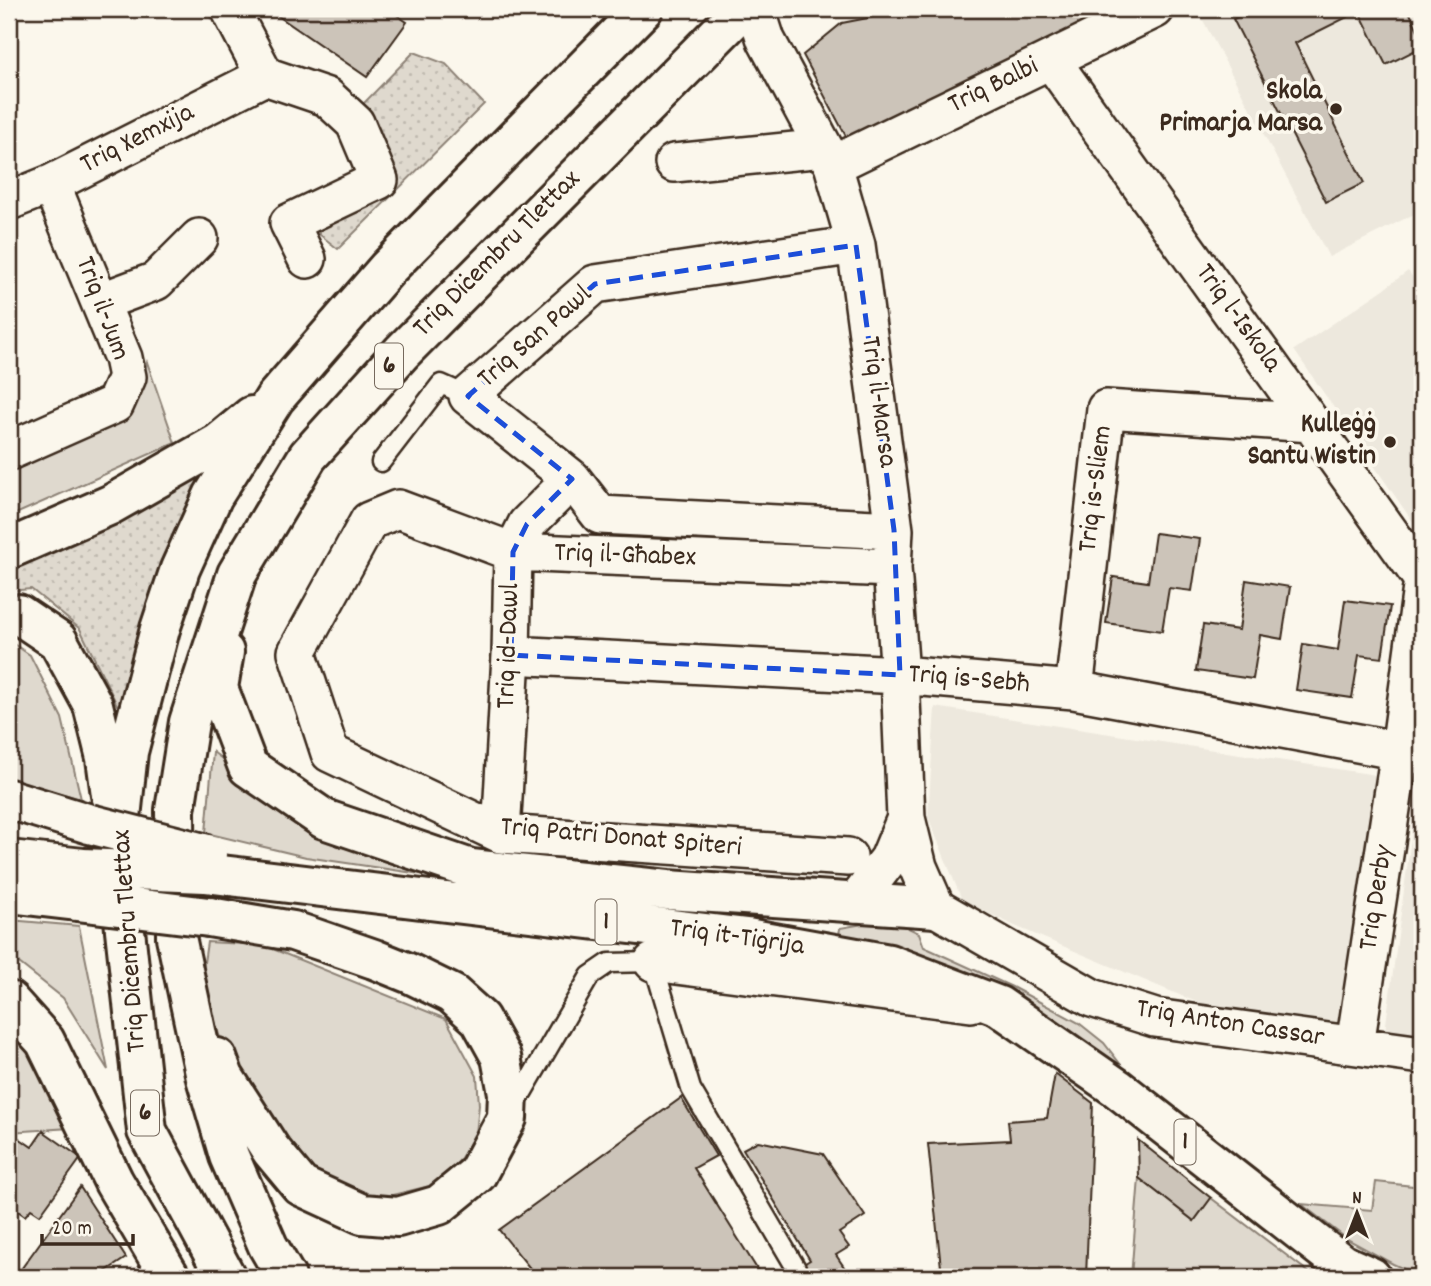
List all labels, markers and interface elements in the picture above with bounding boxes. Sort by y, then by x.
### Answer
street label: Triq Balbi [942,48,1046,126]
place label: Skola Primarja Marsa [1159,73,1323,145]
street label: Triq Xemxija [74,94,203,186]
marker: Skola Primarja Marsa [1328,101,1344,117]
street label: Triq Diċembru Tlettax [405,162,591,348]
street label: Triq il-Jum [63,251,139,367]
street label: Triq l-Iskola [1184,256,1291,382]
street label: Triq San Pawl [470,276,603,399]
street label: Triq il-Marsa [848,334,906,471]
road number: 6 [375,344,403,388]
place label: Kulleġġ Santu Wistin [1247,406,1376,478]
street label: Triq is-Sliem [1069,423,1125,555]
marker: Kulleġġ Santu Wistin [1382,434,1398,450]
street label: Triq il-Għabex [553,535,697,579]
street label: Triq id-Dawl [488,582,532,710]
street label: Triq is-Sebħ [907,656,1031,706]
street label: Triq Patri Donat Spiteri [499,809,743,869]
street label: Triq Diċembru Tlettax [103,828,159,1054]
street label: Triq Derby [1350,842,1406,954]
road number: 1 [596,900,616,945]
street label: Triq it-Tiġrija [667,910,808,968]
street label: Triq Anton Cassar [1133,990,1328,1060]
road number: 6 [131,1090,159,1136]
road number: 1 [1174,1120,1196,1164]
north arrow [1322,1178,1392,1248]
text: N [1352,1186,1362,1213]
scale bar [42,1202,133,1246]
text: 20 m [52,1215,92,1245]

